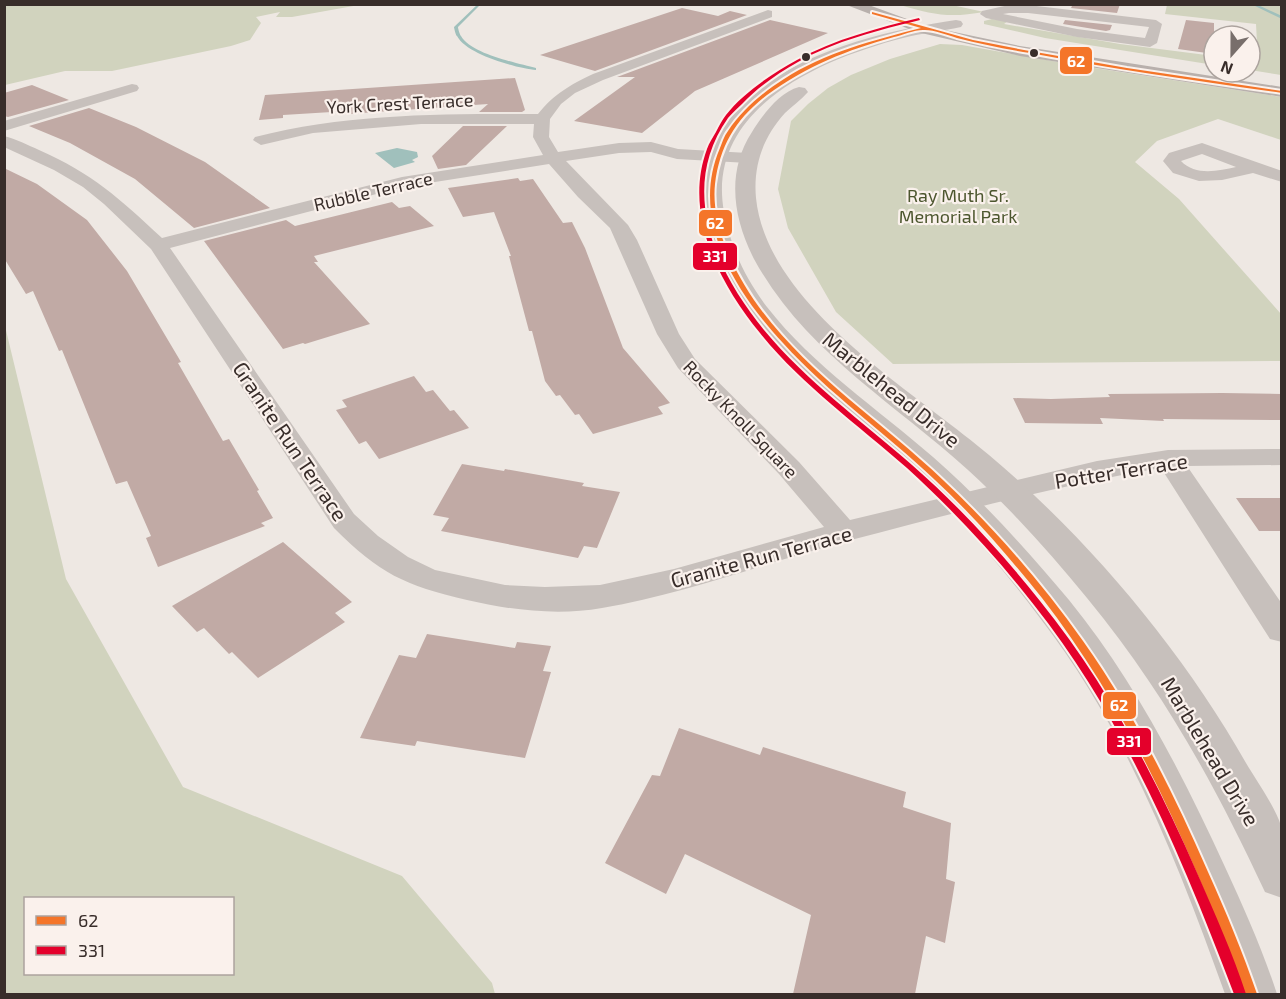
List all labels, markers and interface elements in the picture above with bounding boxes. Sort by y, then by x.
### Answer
north arrow [1202,24,1262,84]
line badge: 62 [1059,46,1093,75]
unlabelled marker [1028,47,1040,59]
unlabelled marker [800,51,812,63]
text: 62 [1067,51,1085,70]
text: N [1218,58,1235,79]
street label: York Crest Terrace [326,88,474,118]
street label: Rubble Terrace [311,167,435,215]
park label: Ray Muth Sr. Memorial Park [899,184,1017,227]
line badge: 62 [698,209,733,237]
text: 62 [706,213,724,232]
line badge: 331 [692,242,738,271]
text: 331 [702,246,728,265]
street label: Marblehead Drive [818,326,966,452]
street label: Rocky Knoll Square [679,356,803,482]
street label: Granite Run Terrace [228,357,354,525]
street label: Potter Terrace [1053,447,1189,493]
street label: Granite Run Terrace [668,520,854,592]
street label: Marblehead Drive [1157,672,1265,830]
line badge: 62 [1102,691,1137,720]
text: 62 [1110,695,1128,714]
line badge: 331 [1106,727,1152,756]
text: 331 [1116,731,1142,750]
legend [24,897,234,975]
text: 62 [78,909,98,931]
text: 331 [78,939,105,961]

